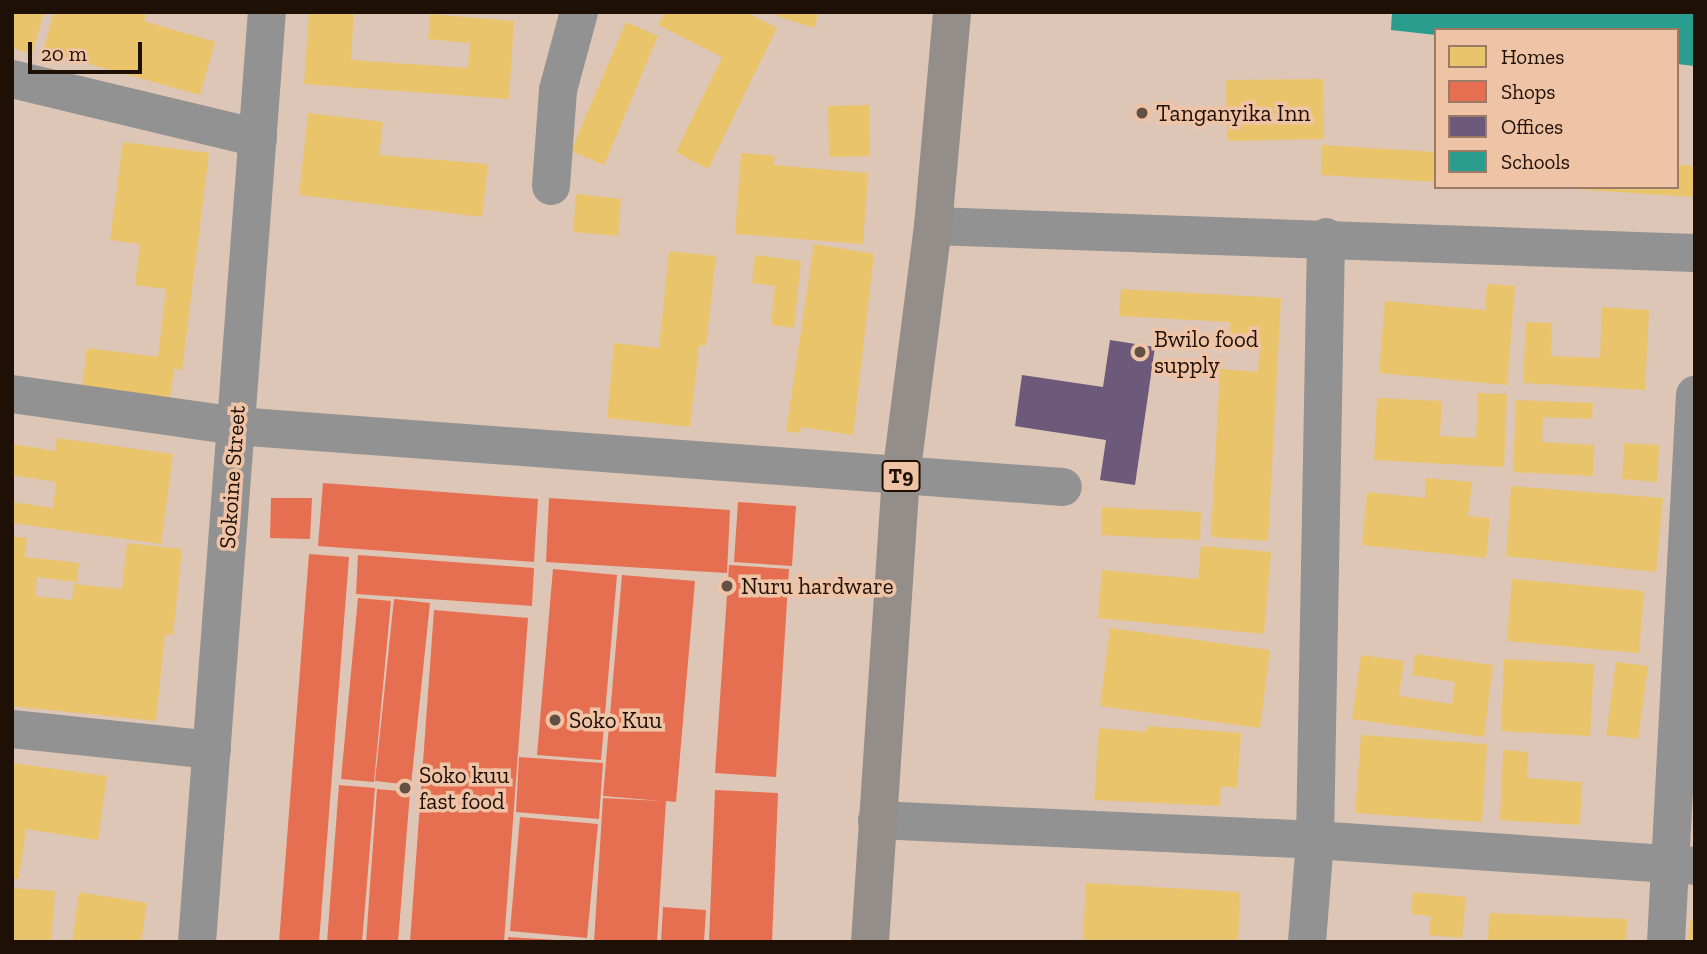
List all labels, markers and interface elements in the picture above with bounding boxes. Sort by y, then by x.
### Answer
scale bar [32,28,145,72]
legend [1434,28,1679,189]
text: 20 m [41,41,87,66]
text: Homes [1501,44,1564,69]
text: Shops [1501,79,1555,104]
place label: Tanganyika Inn [1156,99,1310,127]
marker: Tanganyika Inn [1134,105,1150,121]
text: Offices [1501,114,1563,139]
text: Schools [1501,149,1570,174]
place label: Bwilo food supply [1154,325,1258,379]
marker: Bwilo food supply [1132,344,1148,360]
street label: Sokoine Street [213,404,251,550]
road number: T9 [880,458,922,494]
place label: Nuru hardware [741,572,893,600]
marker: Nuru hardware [719,578,735,594]
place label: Soko Kuu [569,706,662,734]
marker: Soko Kuu [547,712,563,728]
place label: Soko kuu fast food [419,761,509,815]
marker: Soko kuu fast food [397,780,413,796]

